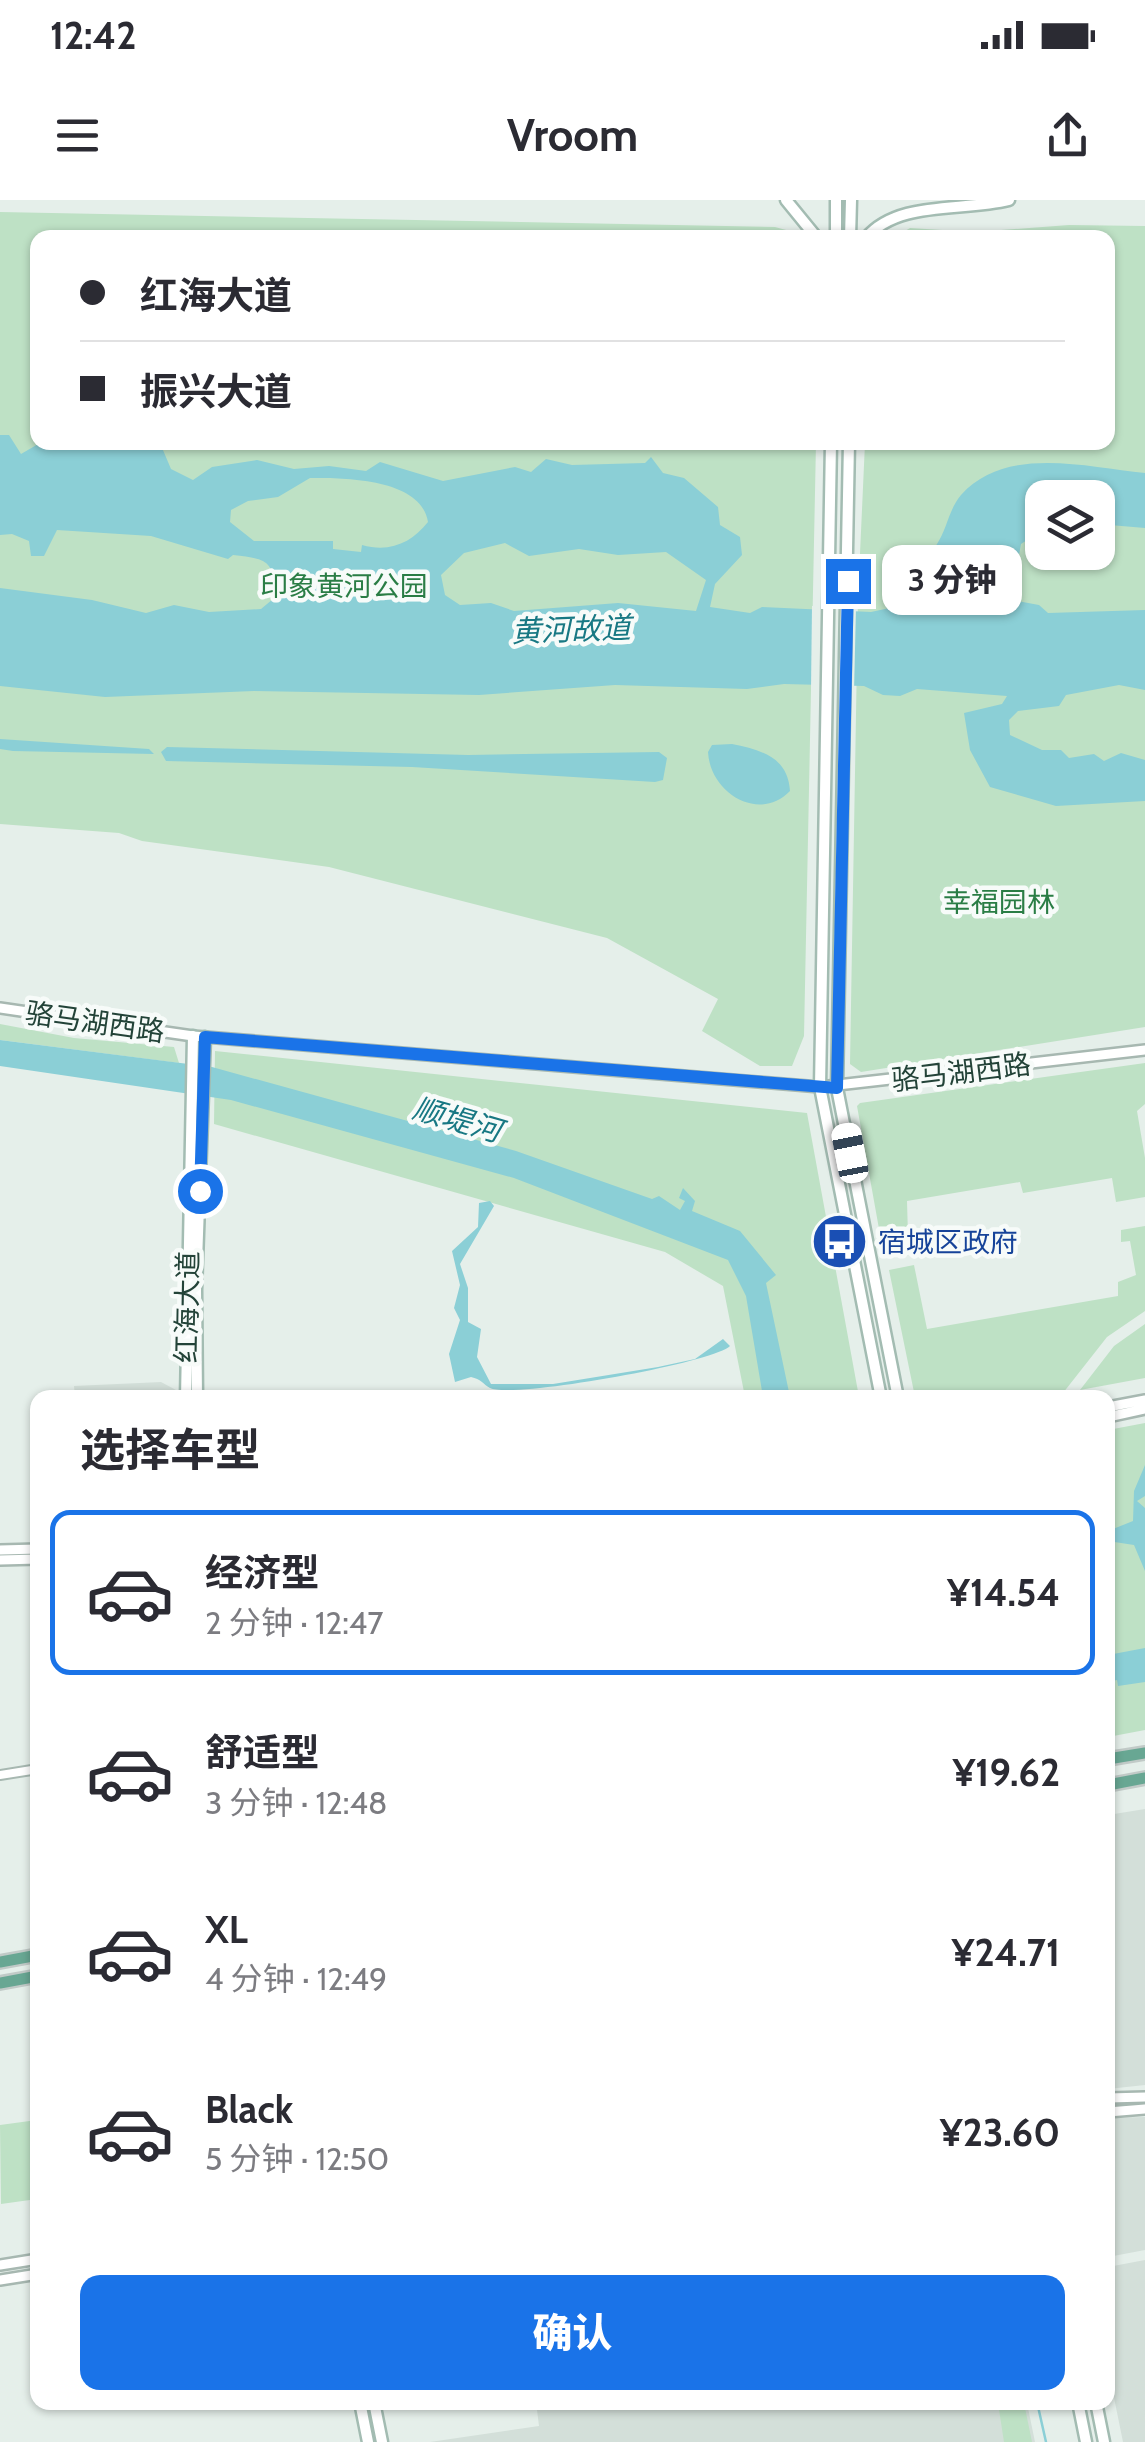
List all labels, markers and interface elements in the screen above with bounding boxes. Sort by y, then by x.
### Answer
text: 12:42 [50,12,136,59]
icon: menu [50,108,105,163]
text: Vroom [507,108,638,162]
icon: share [1040,108,1095,163]
text: 红海大道 [140,272,292,319]
text: 振兴大道 [140,368,292,415]
map controls [1025,480,1115,570]
button: layers [1025,480,1115,570]
callout: 3 分钟 [883,546,1023,616]
route end [826,559,871,604]
text: 3 分钟 [908,560,996,599]
park label: 印象黄河公园 [260,569,428,603]
water label: 黄河故道 [510,609,636,650]
park label: 幸福园林 [943,885,1055,919]
street label: 骆马湖西路 [23,995,167,1049]
street label: 骆马湖西路 [889,1047,1033,1097]
water label: 顺堤河 [409,1089,510,1151]
car [830,1121,870,1185]
route start [178,1169,223,1214]
bus stop icon: 宿城区政府 [809,1212,869,1272]
place label: 宿城区政府 [878,1225,1018,1259]
street label: 红海大道 [169,1251,205,1363]
text: 选择车型 [80,1423,260,1477]
icon: car [85,1548,175,1638]
text: 经济型 [205,1549,319,1596]
text: ¥14.54 [947,1569,1060,1616]
text: 2 分钟 · 12:47 [205,1603,383,1642]
icon: car [85,1728,175,1818]
text: 舒适型 [205,1729,319,1776]
text: ¥19.62 [952,1749,1060,1796]
text: 3 分钟 · 12:48 [205,1783,387,1822]
text: XL [205,1906,248,1953]
icon: car [85,1908,175,1998]
text: ¥24.71 [952,1929,1060,1976]
text: 4 分钟 · 12:49 [205,1959,387,1998]
text: Black [205,2086,293,2133]
icon: car [85,2088,175,2178]
text: ¥23.60 [940,2109,1060,2156]
text: 5 分钟 · 12:50 [205,2139,389,2178]
button: 确认 [80,2275,1065,2390]

